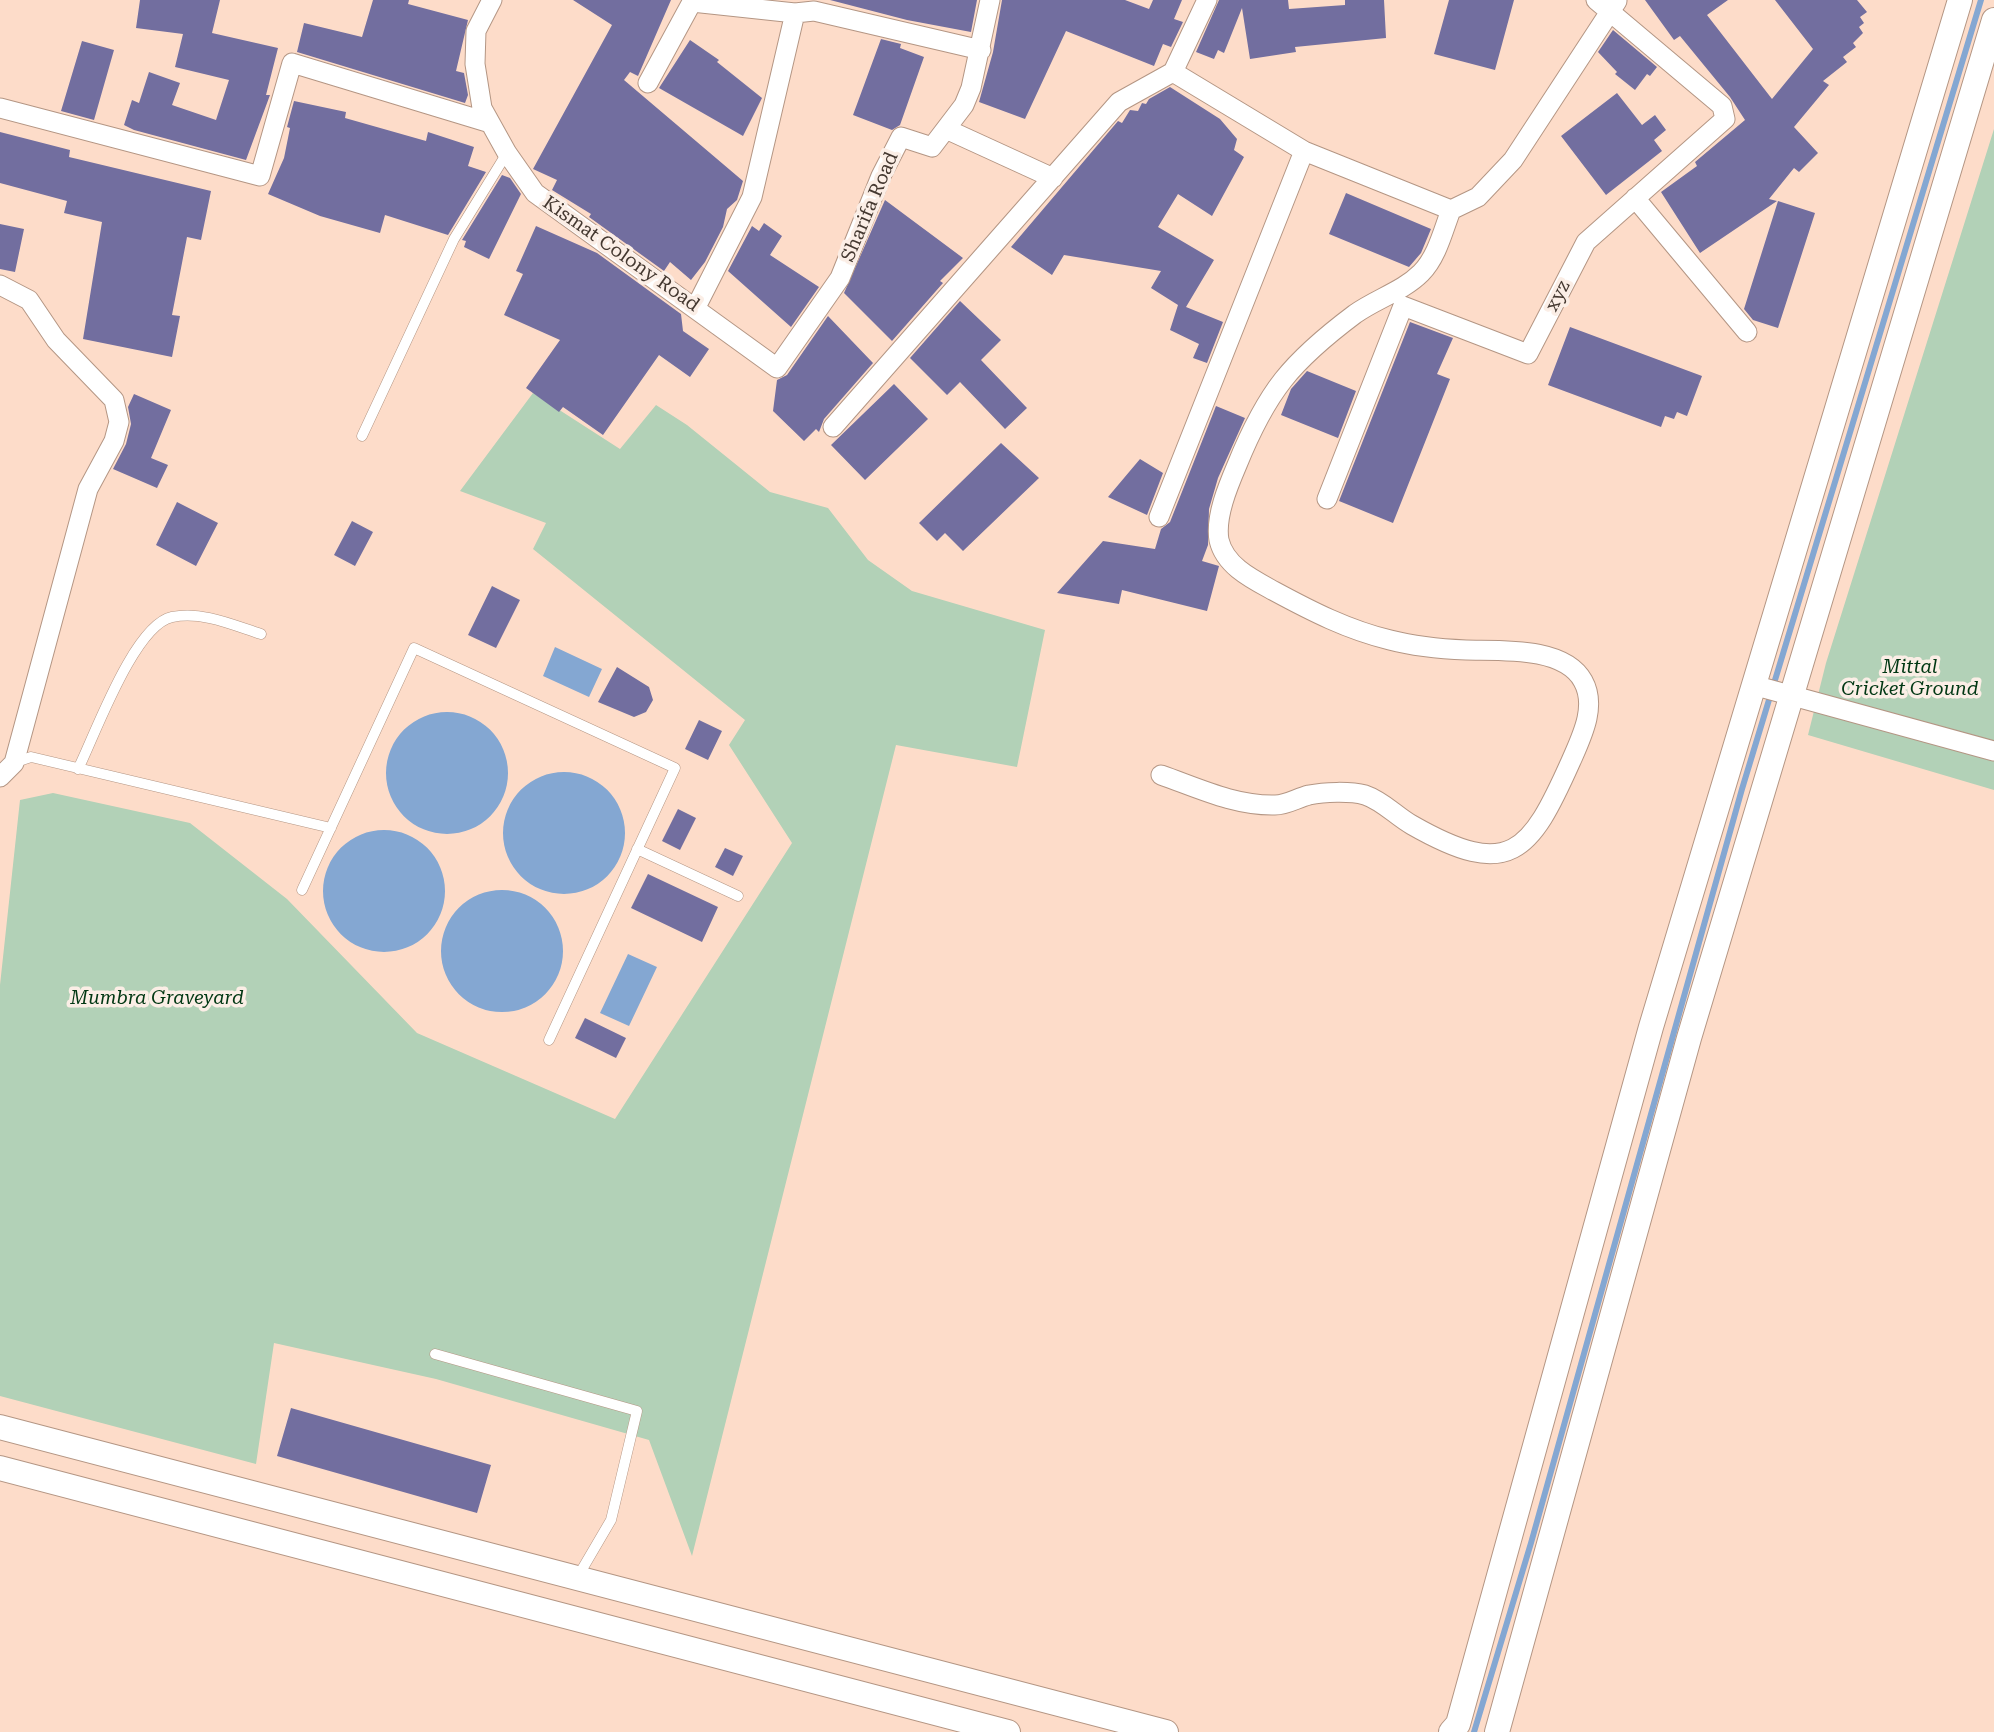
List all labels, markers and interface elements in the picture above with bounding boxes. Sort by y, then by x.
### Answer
street label: Sharifa Road [837,149,903,265]
street label: Kismat Colony Road [538,191,704,317]
street label: xyz [1541,277,1575,315]
park label: Mittal Cricket Ground [1841,656,1979,700]
park label: Mumbra Graveyard [70,987,244,1009]

